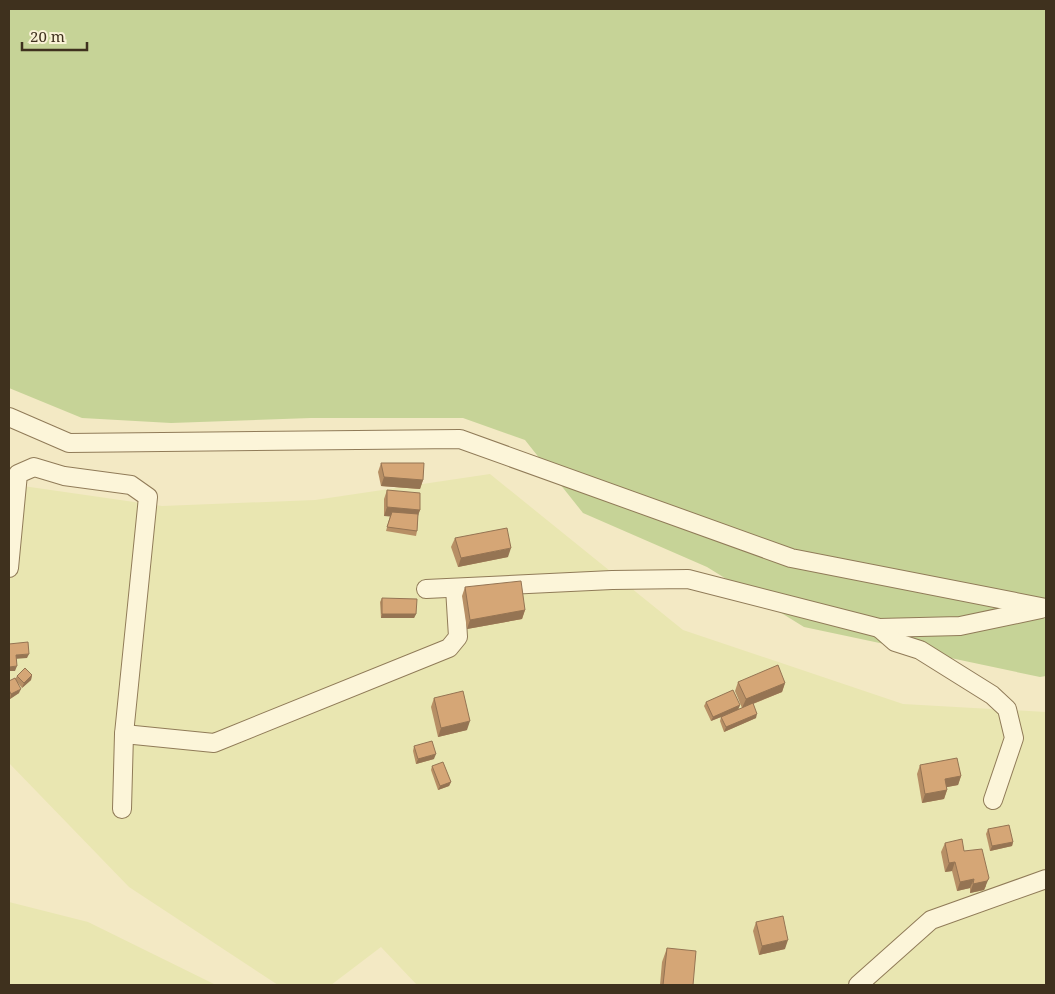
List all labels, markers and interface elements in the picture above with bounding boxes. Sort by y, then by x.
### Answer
scale bar [22,20,88,52]
text: 20 m [30,26,65,46]

